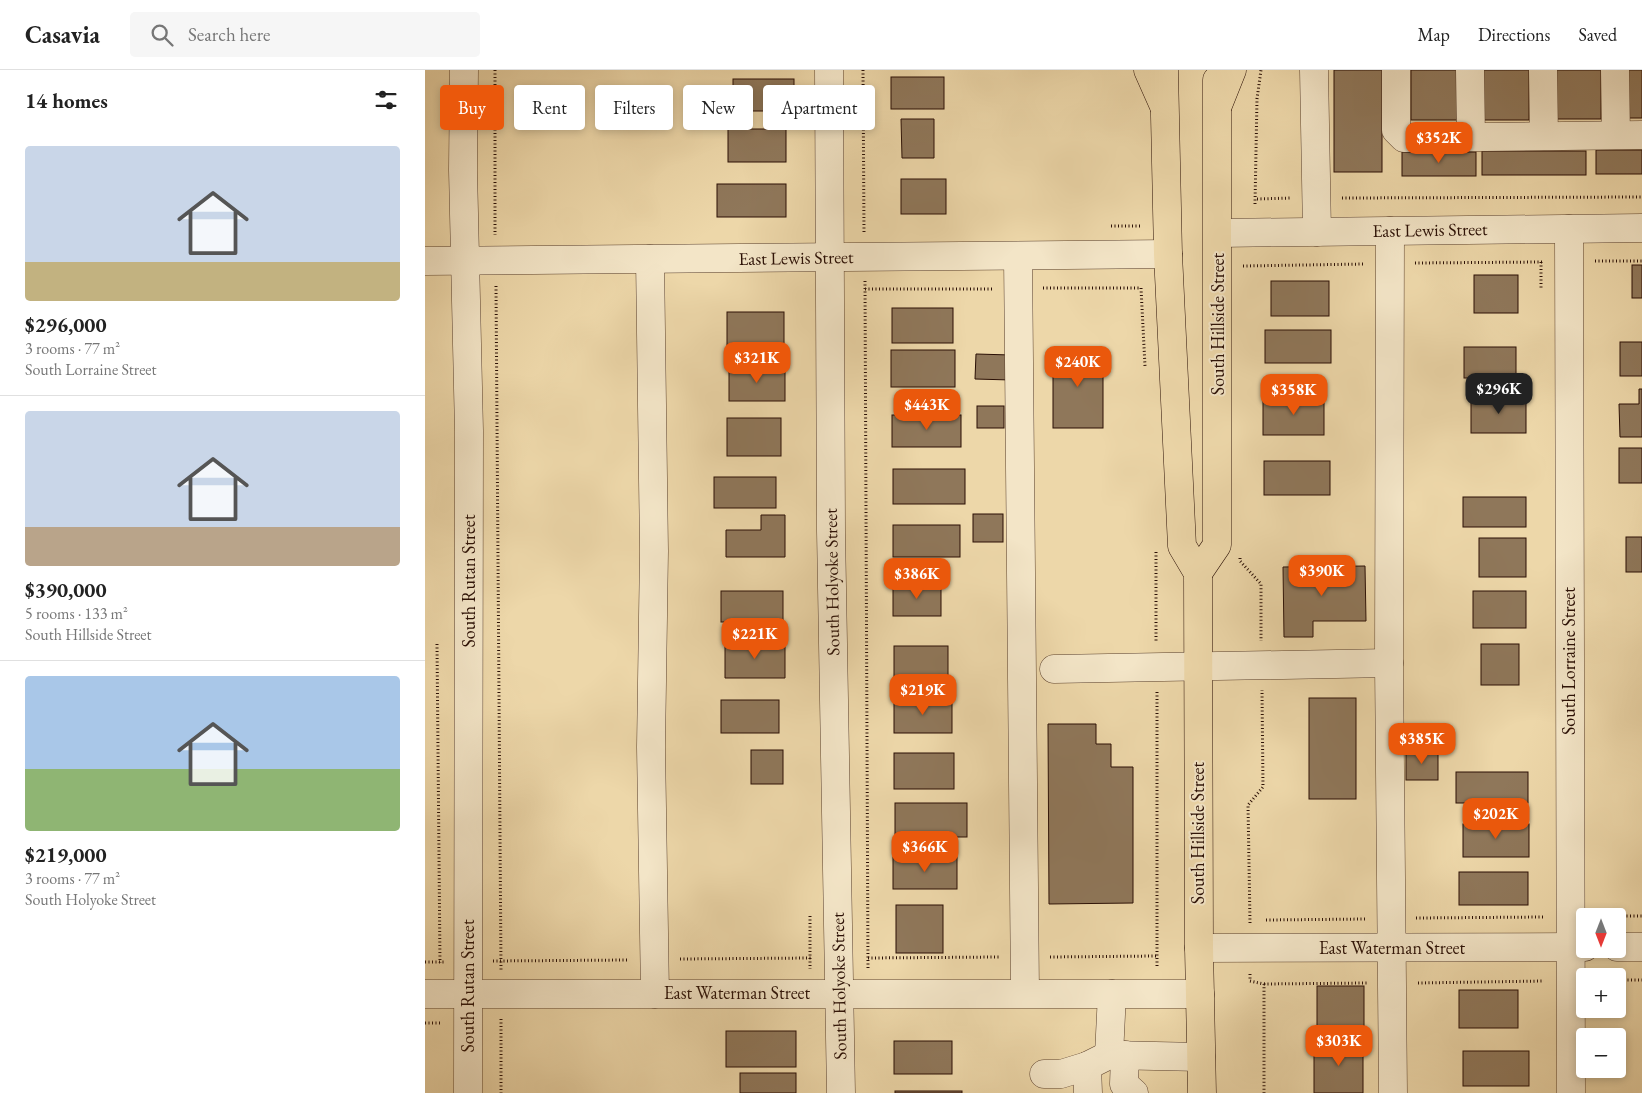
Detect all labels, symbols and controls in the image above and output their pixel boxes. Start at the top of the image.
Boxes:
search box [130,12,480,57]
text: Casavia [25,19,100,50]
icon: search [148,21,176,49]
text: Search here [188,22,270,47]
text: Map [1418,23,1450,46]
text: Directions [1478,23,1550,46]
text: Saved [1578,23,1617,46]
chip: Buy [440,85,504,130]
chip: Rent [514,85,585,130]
chip: Filters [595,85,673,130]
chip: New [683,85,753,130]
chip: Apartment [763,85,875,130]
icon: filters [372,86,400,114]
text: 14 homes [25,87,108,114]
pin: $352K [1404,122,1474,164]
text: $352K [1417,127,1461,148]
icon: home [168,178,258,268]
street label: East Lewis Street [1372,217,1488,242]
street label: East Lewis Street [738,245,854,270]
street label: South Hillside Street [1206,252,1229,395]
text: $296,000 [25,311,107,338]
text: 3 rooms · 77 m² [25,338,120,359]
pin: $321K [722,342,792,384]
pin: $240K [1043,346,1113,388]
text: $321K [735,347,779,368]
text: $240K [1056,351,1100,372]
text: South Lorraine Street [25,359,157,380]
pin: $296K [1464,372,1534,415]
pin: $358K [1259,374,1329,416]
text: $296K [1477,378,1521,399]
text: $358K [1272,379,1316,400]
pin: $443K [892,388,962,431]
text: $443K [905,394,949,415]
icon: home [168,444,258,534]
street label: South Holyoke Street [819,508,844,656]
street label: South Rutan Street [457,514,480,648]
pin: $390K [1287,554,1357,597]
pin: $386K [882,558,952,600]
text: $390K [1300,560,1344,581]
text: $386K [895,563,939,584]
text: $390,000 [25,576,107,603]
street label: South Lorraine Street [1557,587,1580,735]
text: 5 rooms · 133 m² [25,603,128,624]
pin: $221K [720,618,790,660]
text: $221K [733,623,777,644]
text: South Hillside Street [25,624,152,645]
pin: $219K [888,674,958,716]
text: $219K [901,679,945,700]
icon: home [168,709,258,799]
pin: $385K [1387,722,1457,765]
text: $385K [1400,728,1444,749]
street label: South Hillside Street [1186,761,1209,904]
pin: $202K [1461,798,1531,840]
text: $202K [1474,803,1518,824]
pin: $366K [890,830,960,873]
text: $366K [903,836,947,857]
text: $219,000 [25,841,107,868]
text: 3 rooms · 77 m² [25,868,120,889]
text: South Holyoke Street [25,889,156,910]
north arrow [1576,908,1626,958]
map controls [1576,908,1626,1078]
street label: South Holyoke Street [826,912,851,1060]
street label: South Rutan Street [456,919,479,1053]
street label: East Waterman Street [1319,936,1466,959]
button: + [1576,968,1626,1018]
street label: East Waterman Street [664,981,811,1004]
pin: $303K [1304,1024,1374,1067]
button: − [1576,1028,1626,1078]
text: $303K [1317,1030,1361,1051]

